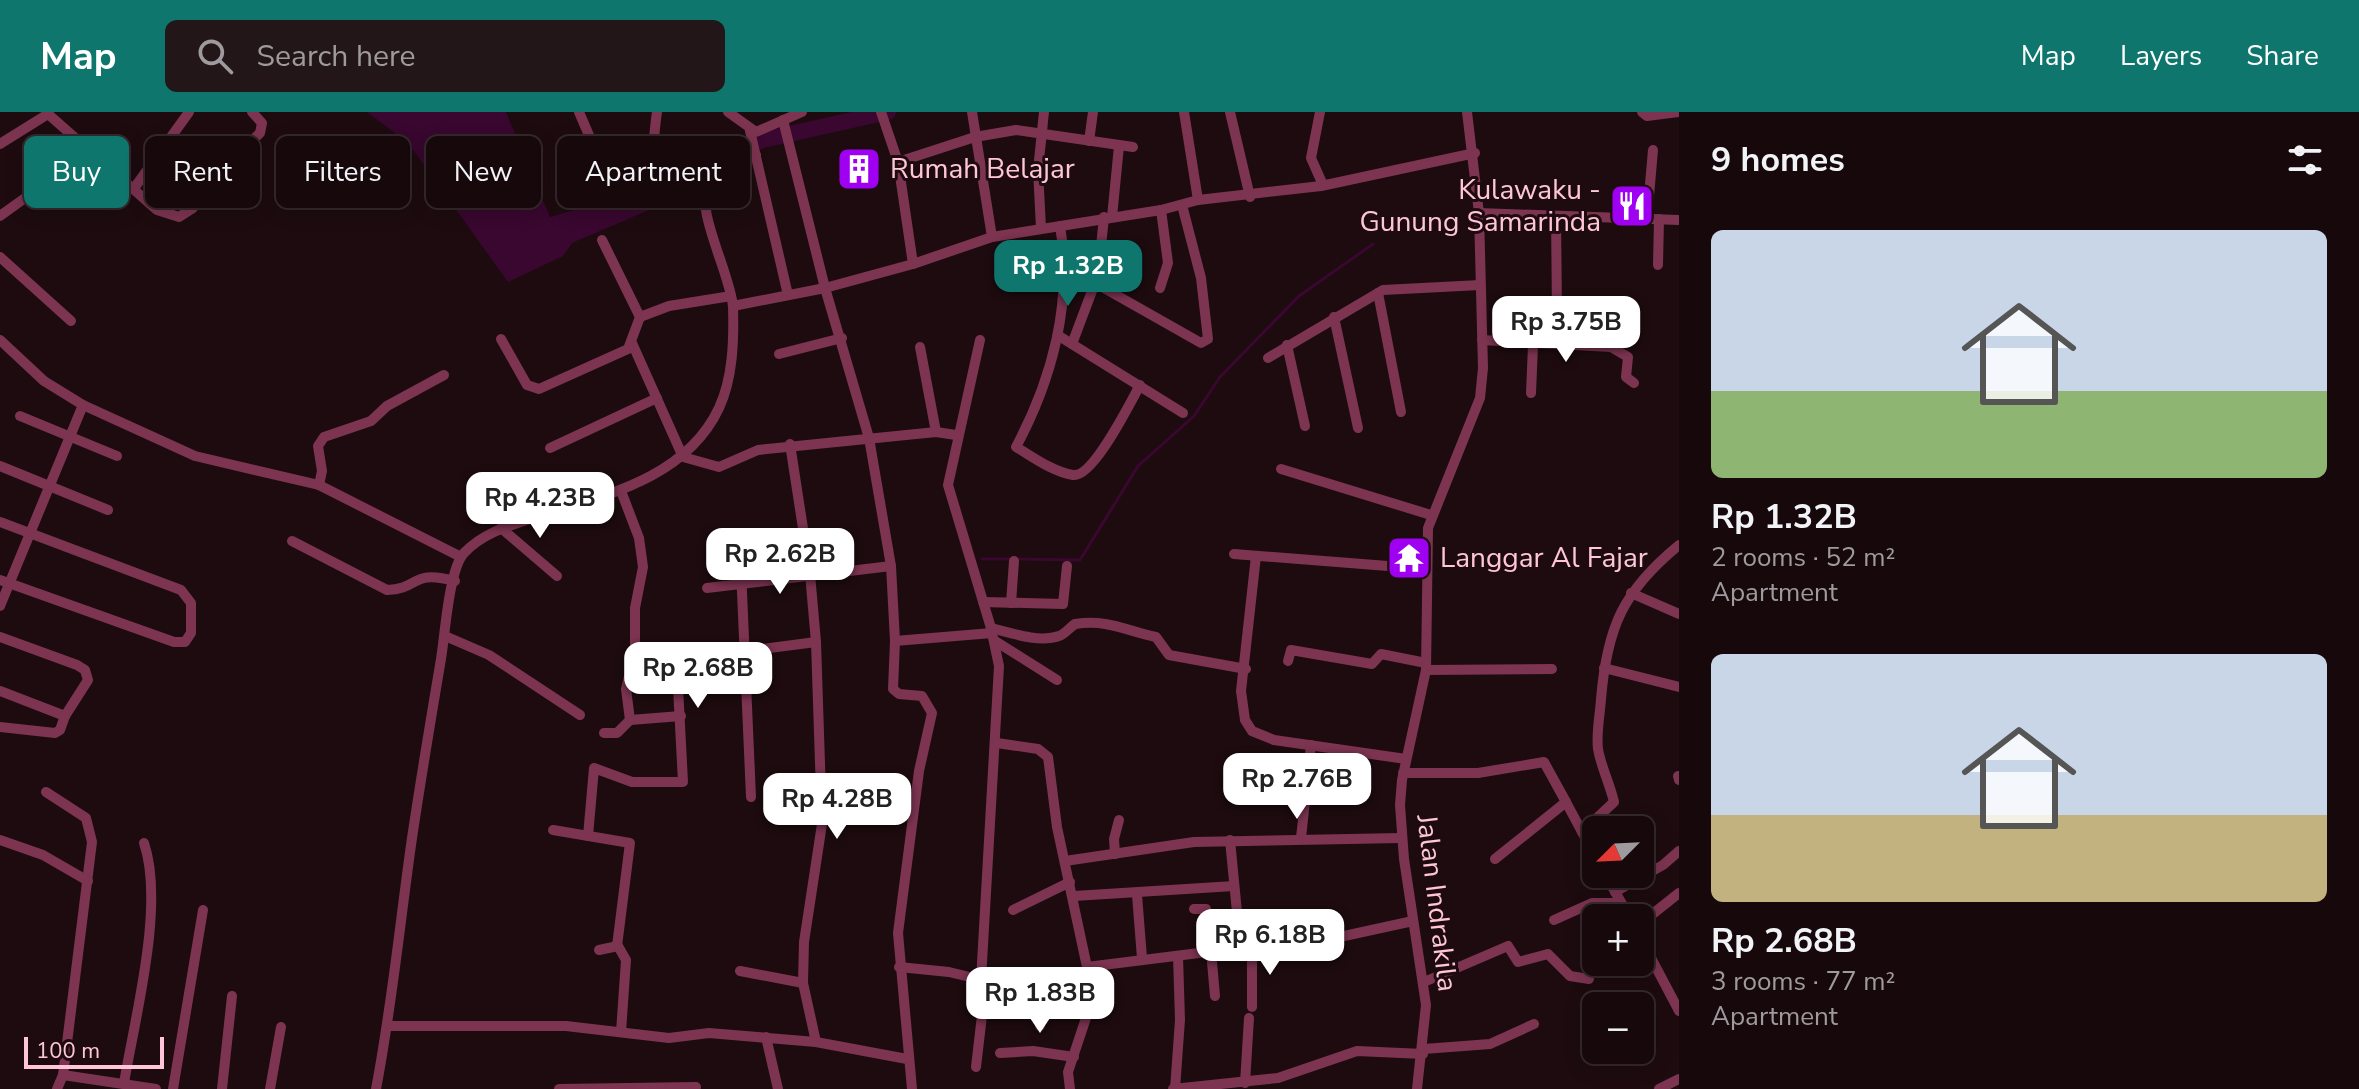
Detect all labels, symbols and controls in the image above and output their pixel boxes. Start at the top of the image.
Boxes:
search box [165,20,725,92]
text: Map [40,31,117,82]
icon: search [193,34,237,78]
text: Search here [257,36,416,77]
text: Map [2021,37,2076,75]
text: Layers [2120,37,2202,75]
text: Share [2246,37,2319,75]
chip: Buy [24,136,129,208]
chip: Rent [145,136,260,208]
chip: Filters [276,136,410,208]
chip: New [426,136,541,208]
chip: Apartment [557,136,750,208]
text: 9 homes [1711,137,1845,183]
icon: filters [2283,138,2327,182]
building icon: Rumah Belajar [835,145,883,193]
place label: Rumah Belajar [890,150,1075,188]
place label: Kulawaku - Gunung Samarinda [1359,171,1601,241]
restaurant icon: Kulawaku - Gunung Samarinda [1608,182,1656,230]
pin: Rp 1.32B [985,240,1151,308]
text: Rp 1.32B [1012,248,1124,283]
icon: home [1947,282,2091,426]
pin: Rp 3.75B [1483,296,1649,364]
text: Rp 3.75B [1510,304,1622,339]
pin: Rp 4.23B [457,472,623,540]
text: Rp 4.23B [484,480,596,515]
text: Rp 1.32B [1711,494,1857,540]
pin: Rp 2.62B [697,528,863,596]
temple icon: Langgar Al Fajar [1385,534,1433,582]
text: Rp 2.62B [724,536,836,571]
place label: Langgar Al Fajar [1440,539,1648,577]
text: 2 rooms · 52 m² [1711,540,1895,575]
text: Apartment [1711,575,1838,610]
pin: Rp 2.68B [615,642,781,710]
text: Rp 2.68B [642,650,754,685]
icon: home [1947,706,2091,850]
pin: Rp 2.76B [1214,753,1380,821]
text: Rp 2.76B [1241,761,1353,796]
pin: Rp 4.28B [754,773,920,841]
text: Rp 4.28B [781,781,893,816]
street label: Jalan Indrakila [1407,811,1467,994]
north arrow [1582,816,1654,888]
map controls [1582,816,1654,1064]
button: + [1582,904,1654,976]
pin: Rp 6.18B [1187,909,1353,977]
text: Rp 6.18B [1214,917,1326,952]
text: Rp 2.68B [1711,918,1857,964]
text: 3 rooms · 77 m² [1711,964,1895,999]
pin: Rp 1.83B [957,967,1123,1035]
text: Rp 1.83B [984,975,1096,1010]
button: − [1582,992,1654,1064]
text: Apartment [1711,999,1838,1034]
scale bar [24,1033,164,1069]
text: 100 m [36,1036,100,1066]

